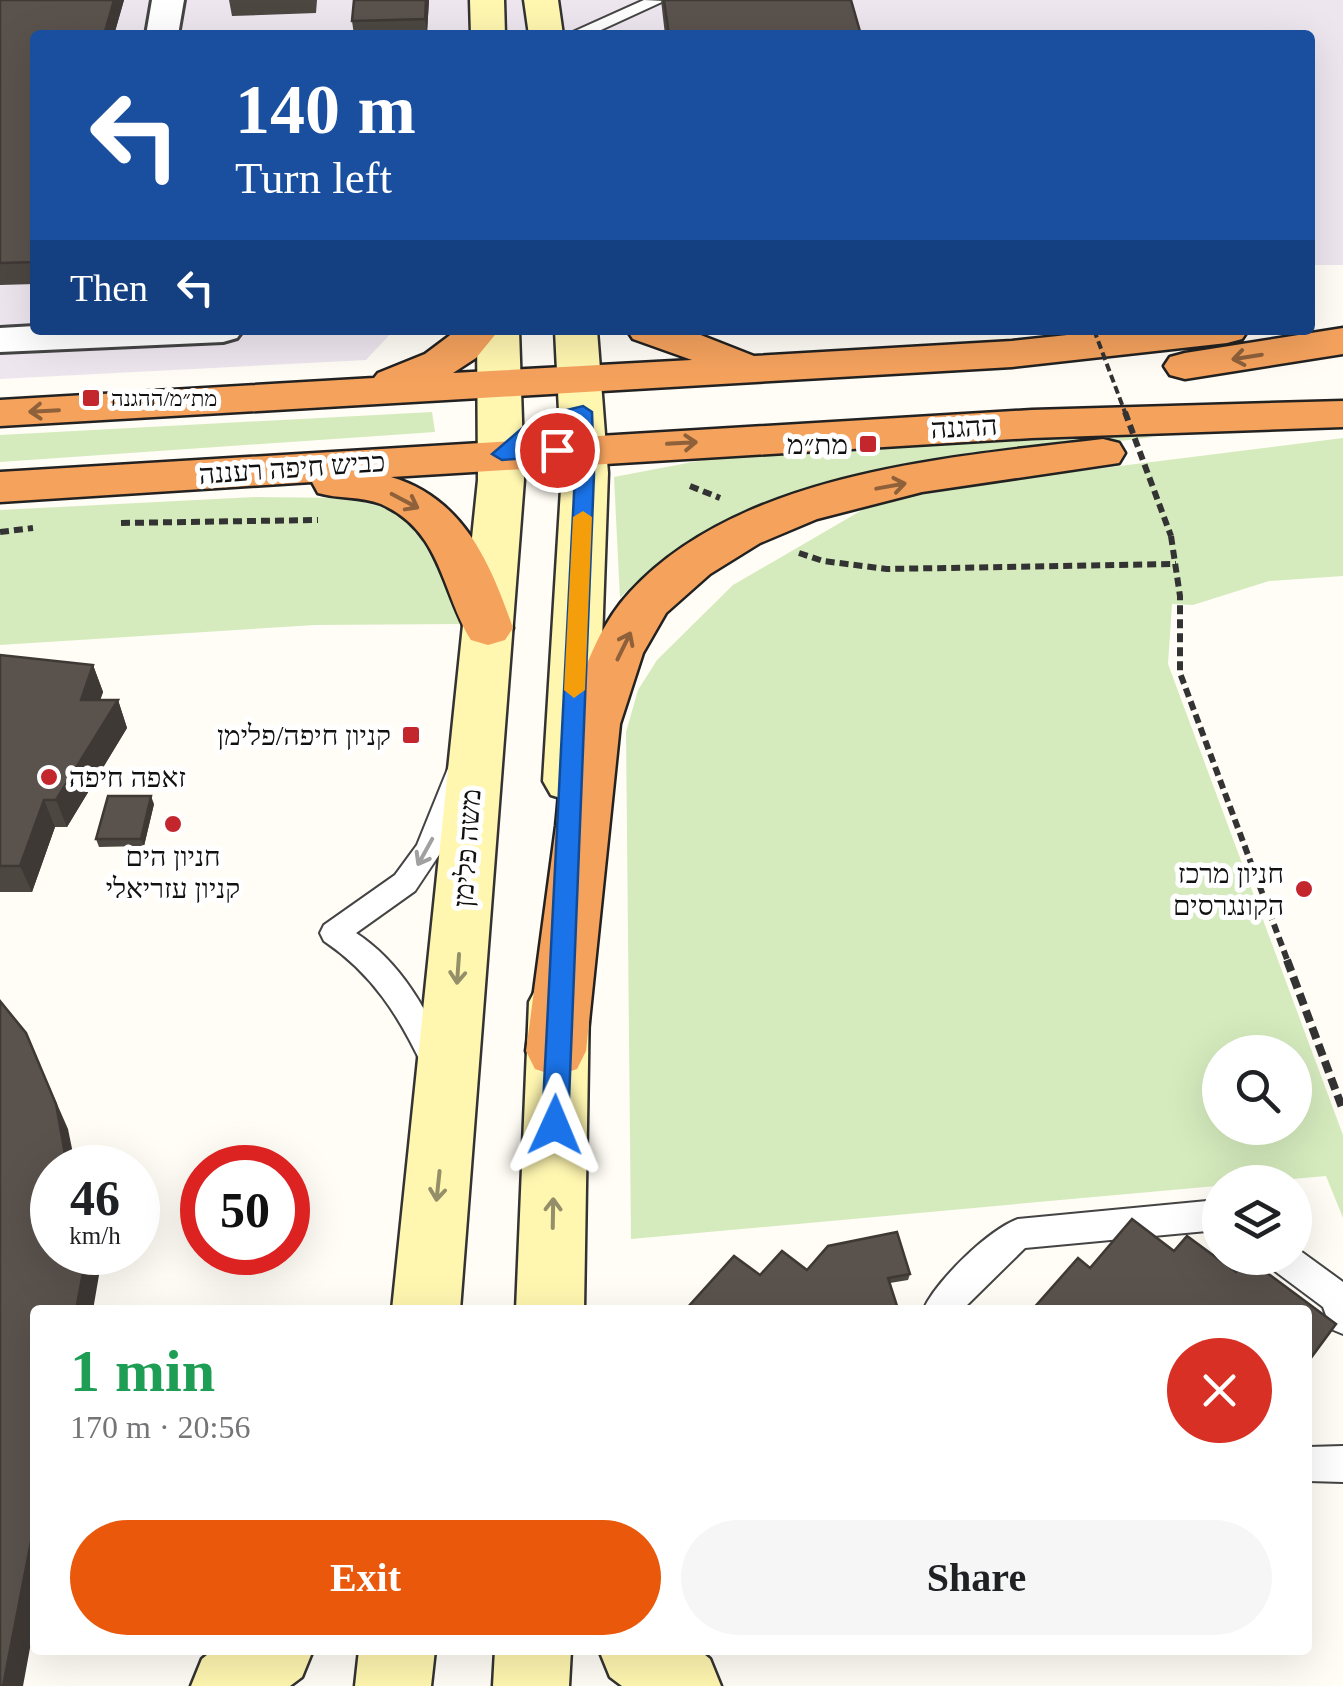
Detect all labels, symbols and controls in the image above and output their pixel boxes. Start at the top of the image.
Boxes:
icon: left [70,70,200,200]
text: 140 m [235,71,416,148]
text: Turn left [235,153,392,203]
icon: left [168,260,223,315]
text: Then [70,267,148,309]
one-way arrow [1231,348,1264,367]
place label: מת״מ/ההגנה [111,386,217,411]
marker: מת״מ/ההגנה [80,387,102,409]
one-way arrow [29,402,61,421]
pin [515,408,600,493]
street label: ההגנה [930,410,998,444]
icon: arrive [530,423,585,478]
place label: מת״מ [787,429,848,460]
one-way arrow [665,433,698,452]
marker: מת״מ [857,433,879,455]
street label: כביש חיפה רעננה [198,446,386,490]
one-way arrow [874,476,907,494]
one-way arrow [389,492,419,511]
one-way arrow [615,632,634,662]
place label: קניון חיפה/פלימן [217,720,391,751]
marker: קניון חיפה/פלימן [400,724,422,746]
place label: זאפה חיפה [69,762,186,793]
marker: זאפה חיפה [38,766,60,788]
street label: משה פלימן [447,788,487,908]
marker: חניון הים קניון עזריאלי [162,813,184,835]
one-way arrow [414,837,434,867]
place label: חניון הים קניון עזריאלי [106,841,240,904]
place label: חניון מרכז הקונגרסים [1173,858,1284,921]
marker: חניון מרכז הקונגרסים [1293,878,1315,900]
one-way arrow [448,953,467,985]
map controls [1202,1035,1312,1275]
button: search [1202,1035,1312,1145]
position arrow [503,1073,607,1177]
speed limit sign: 50 [180,1145,310,1275]
button: layers [1202,1165,1312,1275]
one-way arrow [428,1169,447,1202]
text: 46 [70,1170,120,1226]
one-way arrow [543,1197,562,1229]
text: km/h [69,1222,121,1249]
text: 1 min [70,1338,215,1404]
button: close [1167,1338,1272,1443]
text: 170 m · 20:56 [70,1409,250,1445]
button: Exit [70,1520,661,1635]
button: Share [681,1520,1272,1635]

